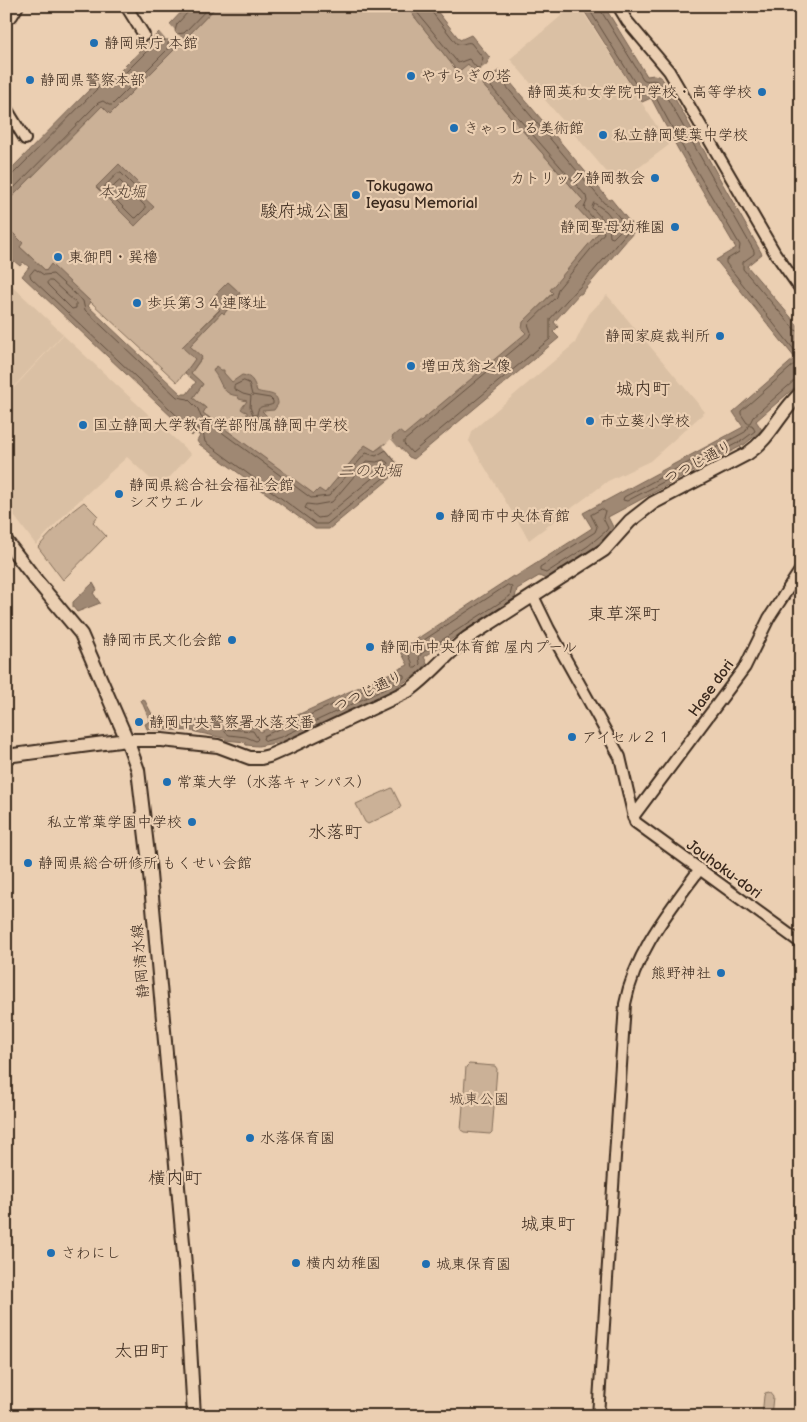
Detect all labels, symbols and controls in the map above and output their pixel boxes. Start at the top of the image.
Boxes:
place label: 静岡県庁 本館 [104,34,198,53]
marker: 静岡県庁 本館 [88,37,100,49]
place label: やすらぎの塔 [421,67,511,86]
marker: やすらぎの塔 [405,70,417,82]
place label: 静岡県警察本部 [40,71,145,90]
marker: 静岡県警察本部 [24,74,36,86]
place label: 静岡英和女学院中学校・高等学校 [527,83,752,102]
marker: 静岡英和女学院中学校・高等学校 [756,86,768,98]
place label: きゃっしる美術館 [464,119,584,138]
marker: きゃっしる美術館 [448,122,460,134]
place label: 私立静岡雙葉中学校 [613,126,748,145]
marker: 私立静岡雙葉中学校 [597,129,609,141]
place label: カトリック静岡教会 [510,169,645,188]
marker: カトリック静岡教会 [649,172,661,184]
place label: Tokugawa Ieyasu Memorial [366,177,478,213]
water label: 本丸堀 [98,183,147,202]
marker: Tokugawa Ieyasu Memorial [350,189,362,201]
district label: 駿府城公園 [260,201,350,222]
place label: 静岡聖母幼稚園 [560,218,665,237]
marker: 静岡聖母幼稚園 [669,221,681,233]
place label: 東御門・巽櫓 [68,248,158,267]
marker: 東御門・巽櫓 [52,251,64,263]
place label: 歩兵第３４連隊址 [147,294,267,313]
marker: 歩兵第３４連隊址 [131,297,143,309]
place label: 静岡家庭裁判所 [605,327,710,346]
marker: 静岡家庭裁判所 [714,330,726,342]
place label: 増田茂翁之像 [421,357,511,376]
marker: 増田茂翁之像 [405,360,417,372]
district label: 城内町 [616,379,670,400]
place label: 市立葵小学校 [600,412,690,431]
marker: 市立葵小学校 [584,415,596,427]
place label: 国立静岡大学教育学部附属静岡中学校 [93,416,348,435]
marker: 国立静岡大学教育学部附属静岡中学校 [77,419,89,431]
street label: つつじ通り [661,436,736,488]
water label: 二の丸堀 [338,462,403,481]
place label: 静岡県総合社会福祉会館 シズウエル [129,476,294,512]
marker: 静岡県総合社会福祉会館 シズウエル [113,488,125,500]
place label: 静岡市中央体育館 [450,507,570,526]
marker: 静岡市中央体育館 [434,510,446,522]
district label: 東草深町 [588,604,660,625]
place label: 静岡市民文化会館 [102,631,222,650]
marker: 静岡市民文化会館 [226,634,238,646]
place label: 静岡市中央体育館 屋内プール [380,638,577,657]
marker: 静岡市中央体育館 屋内プール [364,641,376,653]
street label: Hase dori [684,656,738,721]
street label: つつじ通り [330,666,406,716]
place label: 静岡中央警察署水落交番 [149,713,314,732]
marker: 静岡中央警察署水落交番 [133,716,145,728]
place label: アイセル２１ [582,728,672,747]
marker: アイセル２１ [566,731,578,743]
place label: 常葉大学（水落キャンパス） [177,773,371,792]
marker: 常葉大学（水落キャンパス） [161,776,173,788]
place label: 私立常葉学園中学校 [47,813,182,832]
marker: 私立常葉学園中学校 [186,816,198,828]
district label: 水落町 [308,822,362,843]
street label: Jouhoku-dori [682,836,765,903]
place label: 静岡県総合研修所 もくせい会館 [38,854,252,873]
marker: 静岡県総合研修所 もくせい会館 [22,857,34,869]
street label: 静岡清水線 [128,923,153,999]
place label: 熊野神社 [651,964,711,983]
marker: 熊野神社 [715,967,727,979]
park label: 城東公園 [449,1090,509,1109]
place label: 水落保育園 [260,1129,335,1148]
marker: 水落保育園 [244,1132,256,1144]
district label: 横内町 [148,1168,202,1189]
district label: 城東町 [521,1214,575,1235]
place label: さわにし [61,1244,121,1263]
marker: さわにし [45,1247,57,1259]
place label: 横内幼稚園 [306,1254,381,1273]
place label: 城東保育園 [436,1255,511,1274]
marker: 横内幼稚園 [290,1257,302,1269]
marker: 城東保育園 [420,1258,432,1270]
district label: 太田町 [114,1341,168,1362]

